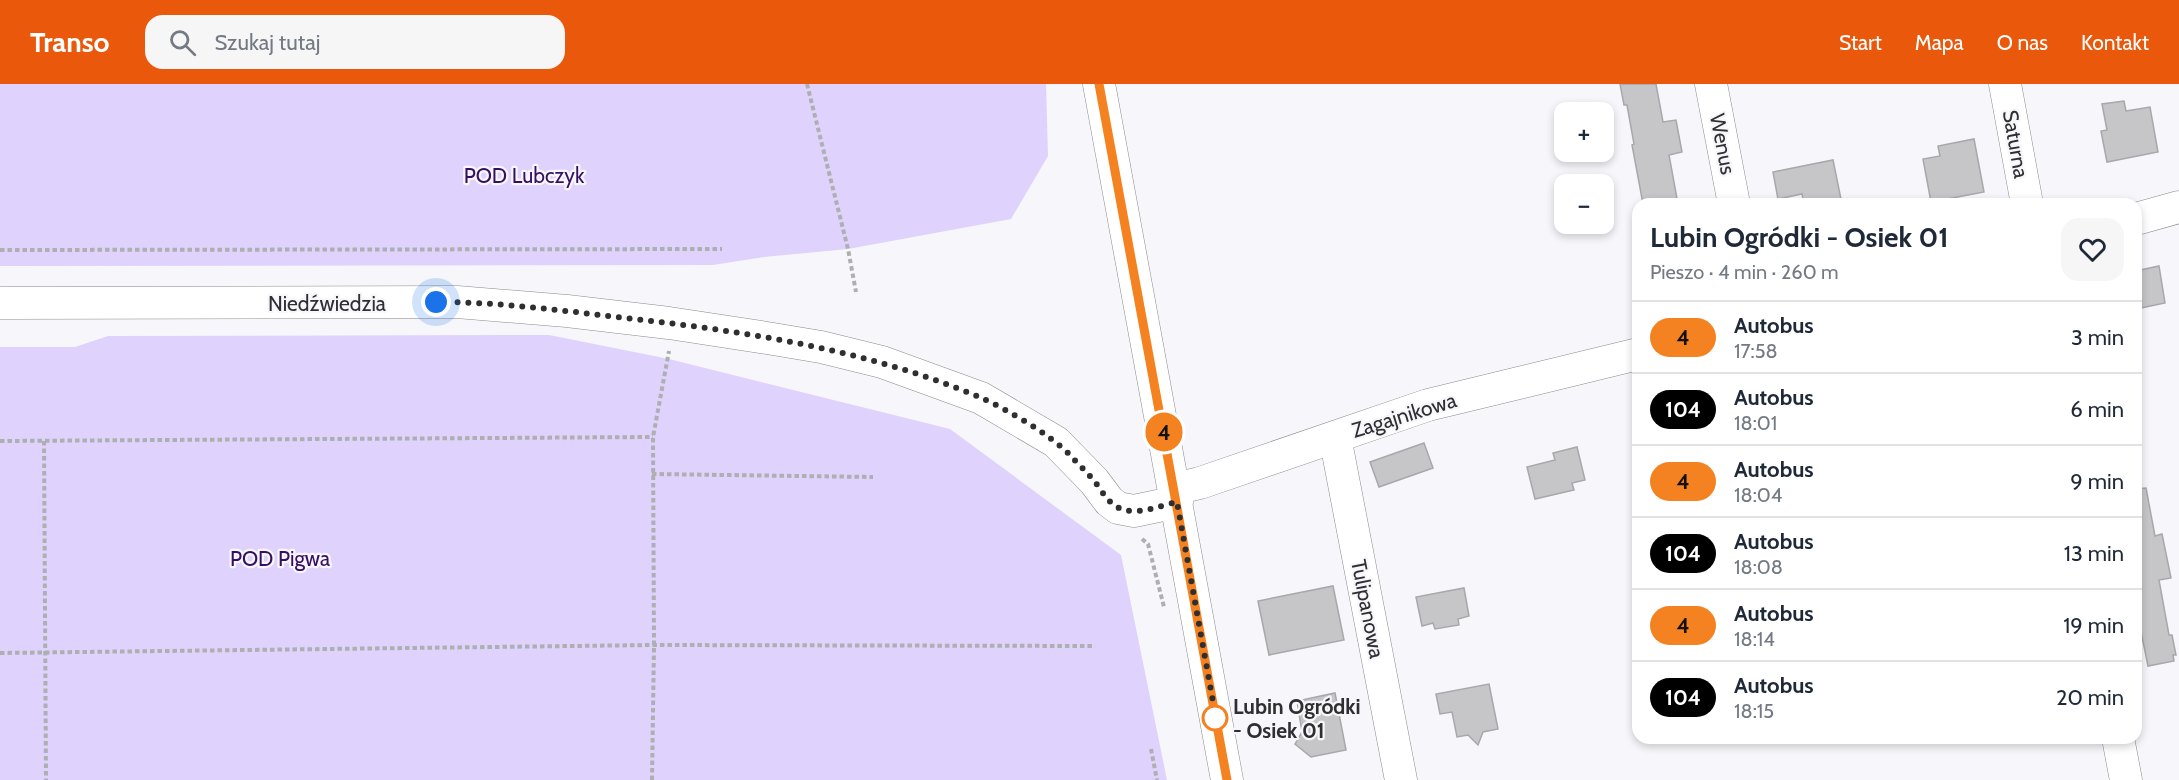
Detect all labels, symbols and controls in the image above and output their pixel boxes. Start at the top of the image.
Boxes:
search box [145,15,565,69]
text: Transo [30,25,109,59]
icon: search [166,26,199,59]
text: Szukaj tutaj [214,29,320,56]
text: Start [1839,30,1882,55]
text: Mapa [1915,30,1964,55]
text: O nas [1997,30,2048,55]
text: Kontakt [2081,30,2149,55]
map controls [1554,102,1614,234]
button: + [1554,102,1614,162]
street label: Saturna [1998,108,2034,180]
street label: Wenus [1705,112,1741,177]
park label: POD Lubczyk [464,163,585,188]
button: − [1554,174,1614,234]
button: heart [2061,218,2124,281]
text: Lubin Ogródki - Osiek 01 [1650,220,1949,254]
text: Pieszo · 4 min · 260 m [1650,260,1839,284]
your location [421,287,451,317]
street label: Niedźwiedzia [268,291,386,316]
text: Autobus [1734,312,1814,339]
text: 3 min [2071,324,2124,351]
text: 4 [1676,325,1690,350]
text: 17:58 [1734,339,1778,363]
text: Autobus [1734,384,1814,411]
street label: Zagajnikowa [1349,387,1460,444]
text: 6 min [2070,396,2124,423]
text: 104 [1665,397,1701,422]
text: 18:01 [1734,411,1777,435]
line badge: 4 [1144,412,1184,452]
text: 4 [1157,420,1171,445]
text: Autobus [1734,456,1814,483]
text: 9 min [2070,468,2124,495]
text: 4 [1676,469,1690,494]
text: 18:04 [1734,483,1782,507]
text: Autobus [1734,528,1814,555]
text: 13 min [2064,540,2124,567]
text: 104 [1665,541,1701,566]
park label: POD Pigwa [230,546,330,571]
text: 18:08 [1734,555,1783,579]
street label: Tulipanowa [1346,558,1390,660]
text: Autobus [1734,600,1814,627]
text: 19 min [2063,612,2124,639]
text: 4 [1676,613,1690,638]
text: 18:14 [1734,627,1775,651]
text: Autobus [1734,672,1814,699]
text: 20 min [2056,684,2124,711]
text: 104 [1665,685,1701,710]
place label: Lubin Ogródki - Osiek 01 [1233,694,1361,743]
text: 18:15 [1734,699,1774,723]
marker: Lubin Ogródki - Osiek 01 [1202,705,1228,731]

